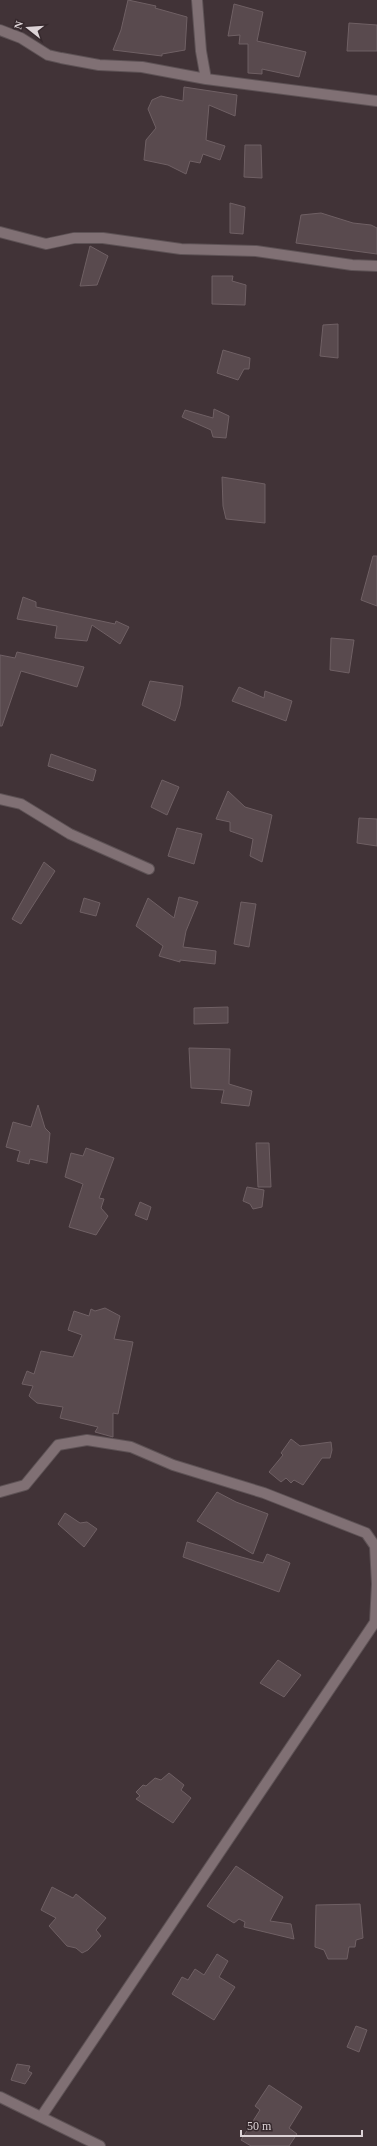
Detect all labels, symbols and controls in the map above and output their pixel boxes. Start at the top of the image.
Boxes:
north arrow [8,8,48,48]
text: N [12,19,25,31]
scale bar [241,2112,362,2138]
text: 50 m [247,2119,272,2133]

